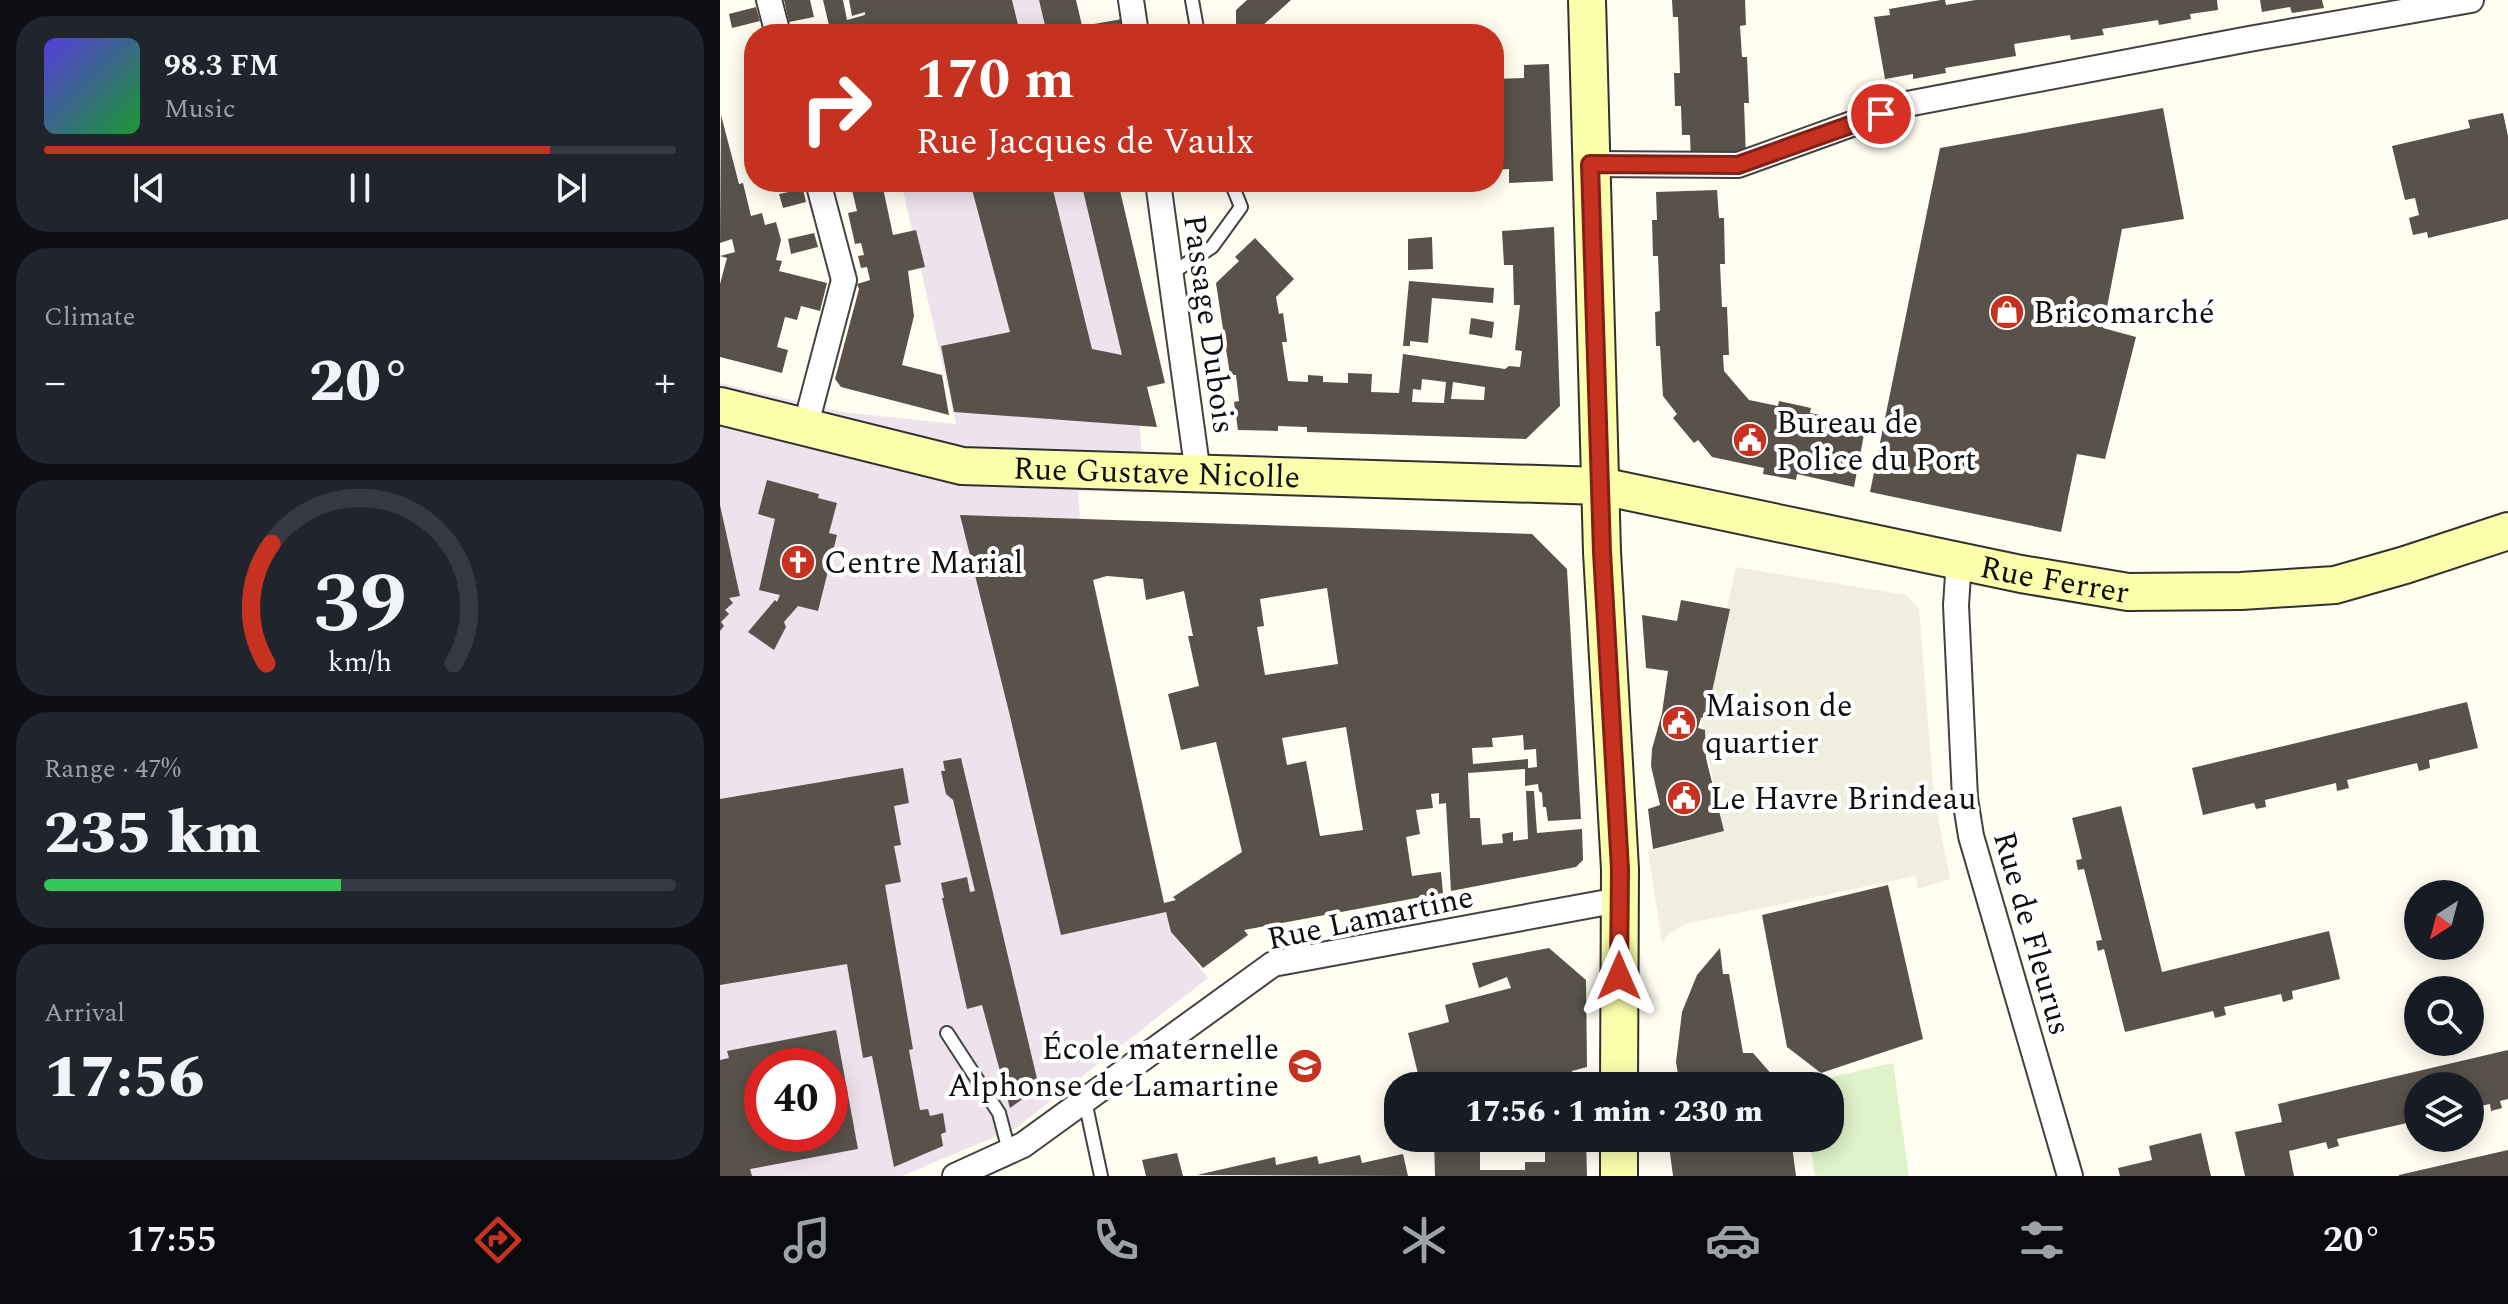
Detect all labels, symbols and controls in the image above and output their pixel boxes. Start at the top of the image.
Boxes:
text: 170 m [916,38,1075,123]
text: 98.3 FM [164,43,279,89]
icon: right [784,56,888,160]
pin [1847,80,1915,148]
text: Music [164,89,235,129]
icon: arrive [1859,92,1903,136]
text: Rue Jacques de Vaulx [916,115,1254,170]
icon: previous [127,166,171,210]
icon: pause [338,166,382,210]
icon: next [549,166,593,210]
street label: Passage Dubois [1169,211,1248,437]
place label: Bricomarché [2033,289,2215,338]
shop icon: Bricomarché [1988,293,2026,331]
text: Climate [44,297,135,337]
text: 20° [309,336,411,428]
text: − [44,349,66,416]
text: + [654,349,676,416]
place label: Bureau de Police du Port [1776,399,1976,485]
public building icon: Bureau de Police du Port [1731,421,1769,459]
street label: Rue Gustave Nicolle [1012,445,1301,503]
place label: Centre Marial [824,539,1023,588]
text: 39 [313,542,407,669]
church icon: Centre Marial [779,543,817,581]
street label: Rue Ferrer [1976,543,2133,618]
text: km/h [328,641,392,684]
place label: Maison de quartier [1705,682,1852,768]
public building icon: Maison de quartier [1660,704,1698,742]
text: Range · 47% [44,749,181,789]
place label: Le Havre Brindeau [1710,775,1976,824]
public building icon: Le Havre Brindeau [1665,779,1703,817]
text: 235 km [44,788,261,880]
street label: Rue de Fleurus [1979,826,2084,1041]
street label: Rue Lamartine [1263,873,1478,964]
north arrow [2404,880,2484,960]
map controls [2404,880,2484,1152]
position arrow [1577,934,1661,1018]
button: search [2404,976,2484,1056]
text: Arrival [44,993,125,1033]
place label: École maternelle Alphonse de Lamartine [948,1025,1279,1111]
text: 17:56 [44,1032,205,1124]
school or university icon: École maternelle Alphonse de Lamartine [1286,1047,1324,1085]
speed limit sign: 40 [744,1048,848,1152]
button: layers [2404,1072,2484,1152]
text: 17:56 · 1 min · 230 m [1465,1089,1763,1135]
icon: directions [470,1212,526,1268]
icon: music [779,1212,835,1268]
icon: phone [1088,1212,1144,1268]
icon: climate [1396,1212,1452,1268]
icon: car [1705,1212,1761,1268]
icon: filters [2014,1212,2070,1268]
text: 17:55 [126,1213,217,1268]
text: 20° [2323,1213,2382,1268]

